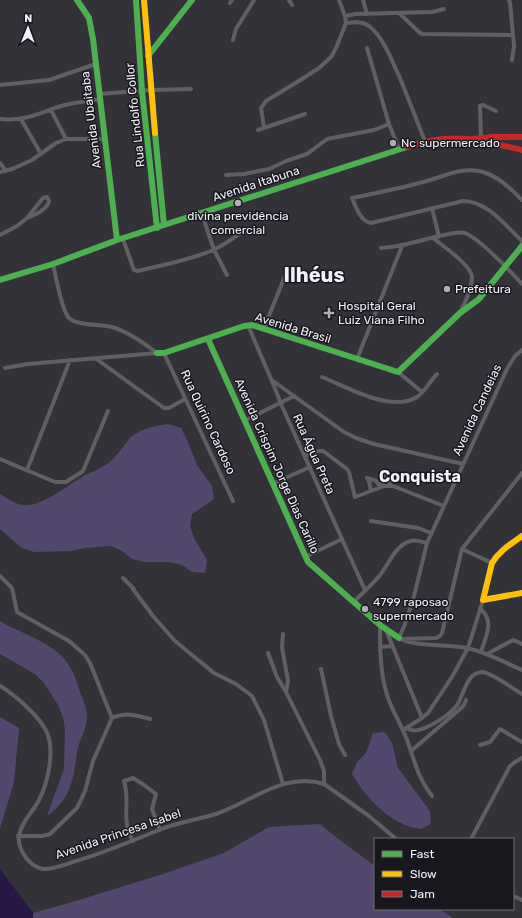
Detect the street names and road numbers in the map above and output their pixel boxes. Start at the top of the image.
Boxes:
street label: Rua Lindolfo Collor [123,62,147,168]
street label: Avenida Ubaitaba [78,71,104,169]
street label: Avenida Itabuna [211,163,301,205]
street label: Avenida Brasil [253,310,333,346]
street label: Avenida Candeias [450,362,504,458]
street label: Rua Quirino Cardoso [178,368,238,477]
street label: Avenida Crispim Jorge Dias Carillo [232,376,322,556]
street label: Rua Água Preta [290,412,338,496]
street label: Avenida Princesa Isabel [53,806,183,862]

